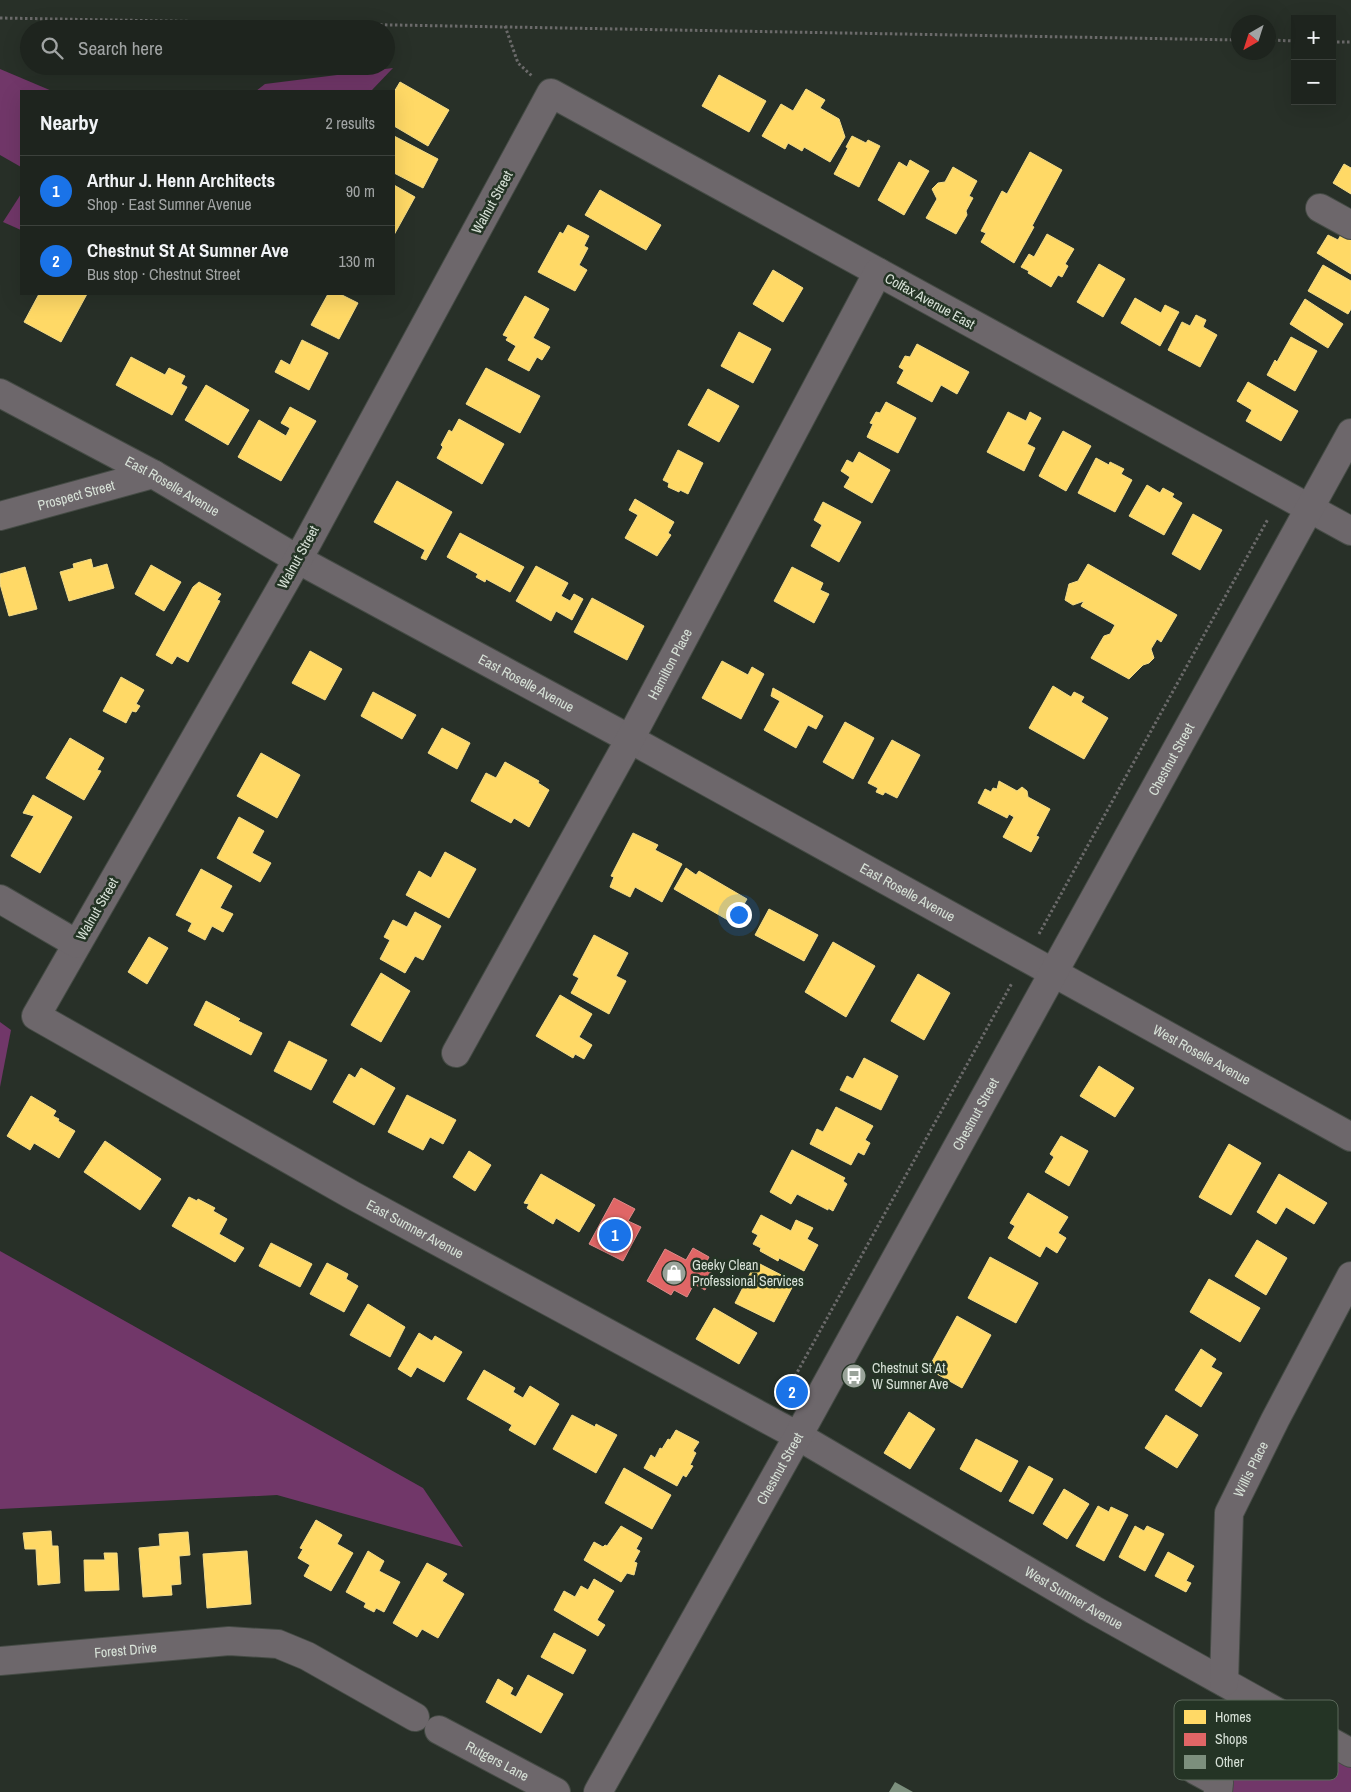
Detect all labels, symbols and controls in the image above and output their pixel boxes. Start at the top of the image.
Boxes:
north arrow [1231,15,1276,60]
map controls [1291,15,1336,105]
button: + [1291,15,1336,60]
search box [20,20,395,75]
icon: search [38,34,66,62]
text: Search here [78,35,163,61]
button: − [1291,60,1336,105]
text: Nearby [40,108,98,137]
text: 2 results [325,112,375,134]
text: Arthur J. Henn Architects [87,167,275,193]
street label: Walnut Street [467,167,517,237]
text: 1 [52,180,60,202]
text: 90 m [346,180,375,202]
text: Shop · East Sumner Avenue [87,193,252,215]
text: Chestnut St At Sumner Ave [87,237,289,263]
text: 2 [52,250,60,272]
text: 130 m [339,250,375,272]
text: Bus stop · Chestnut Street [87,263,240,285]
street label: Colfax Avenue East [882,269,978,333]
street label: East Roselle Avenue [122,452,223,520]
street label: Prospect Street [36,476,117,514]
street label: Walnut Street [273,522,323,592]
street label: Hamilton Place [644,625,696,703]
street label: East Roselle Avenue [475,650,577,716]
street label: Chestnut Street [1144,720,1198,799]
street label: East Roselle Avenue [857,859,958,926]
street label: Walnut Street [72,875,122,943]
your location [726,902,752,928]
street label: West Roselle Avenue [1150,1020,1254,1089]
street label: Chestnut Street [948,1075,1003,1153]
street label: East Sumner Avenue [363,1196,467,1263]
pin: 1 [599,1216,631,1254]
place label: Geeky Clean Professional Services [692,1256,804,1290]
shop icon: Geeky Clean Professional Services [661,1260,687,1286]
place label: Chestnut St At W Sumner Ave [872,1359,948,1393]
bus stop icon: Chestnut St At W Sumner Ave [841,1363,867,1389]
pin: 2 [776,1373,808,1411]
street label: Chestnut Street [752,1429,807,1508]
street label: Willis Place [1229,1438,1272,1500]
street label: West Sumner Avenue [1021,1562,1126,1633]
street label: Forest Drive [94,1638,158,1662]
legend [1174,1700,1338,1780]
text: Homes [1215,1708,1252,1726]
text: Shops [1215,1730,1248,1748]
street label: Rutgers Lane [463,1737,532,1785]
text: Other [1215,1753,1244,1771]

